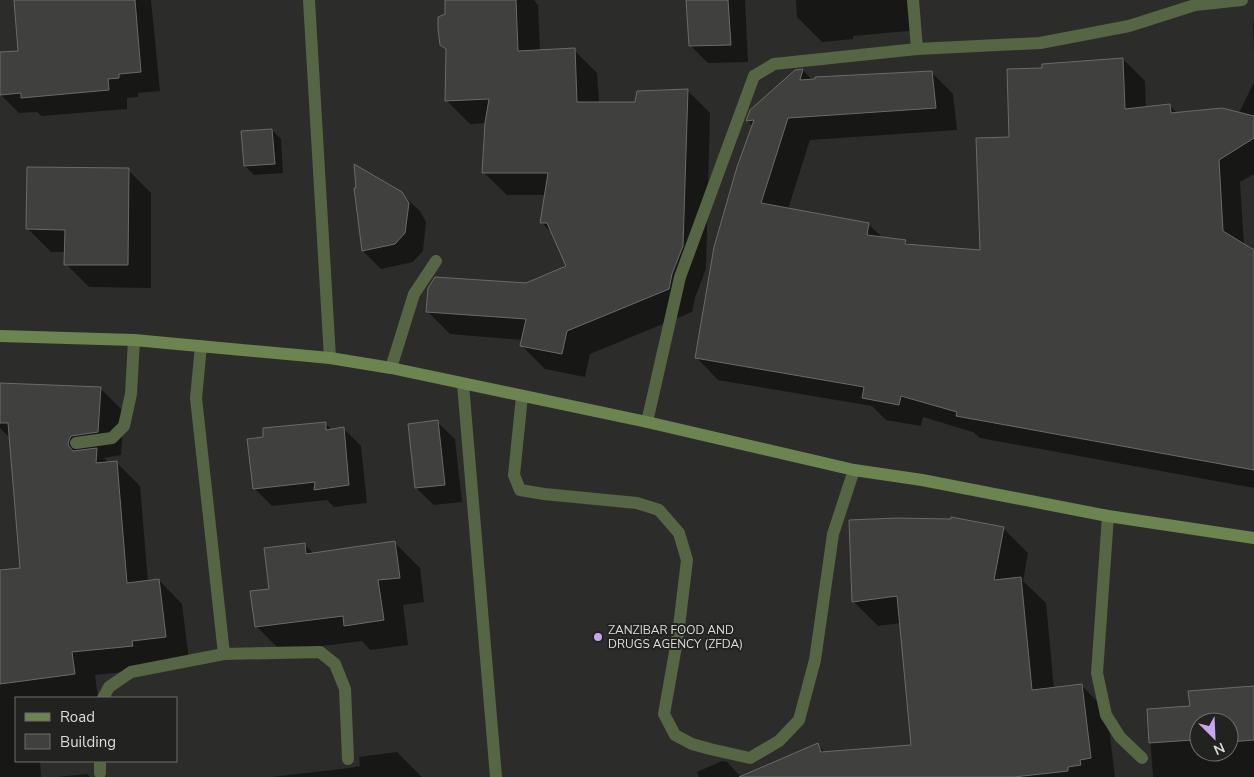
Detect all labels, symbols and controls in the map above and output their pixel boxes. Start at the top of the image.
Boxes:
place label: ZANZIBAR FOOD AND DRUGS AGENCY (ZFDA) [608,622,743,652]
marker: ZANZIBAR FOOD AND DRUGS AGENCY (ZFDA) [592,631,604,643]
legend [15,697,178,762]
text: Road [60,707,95,727]
north arrow [1189,712,1239,762]
text: Building [60,732,116,752]
text: N [1210,738,1228,759]

